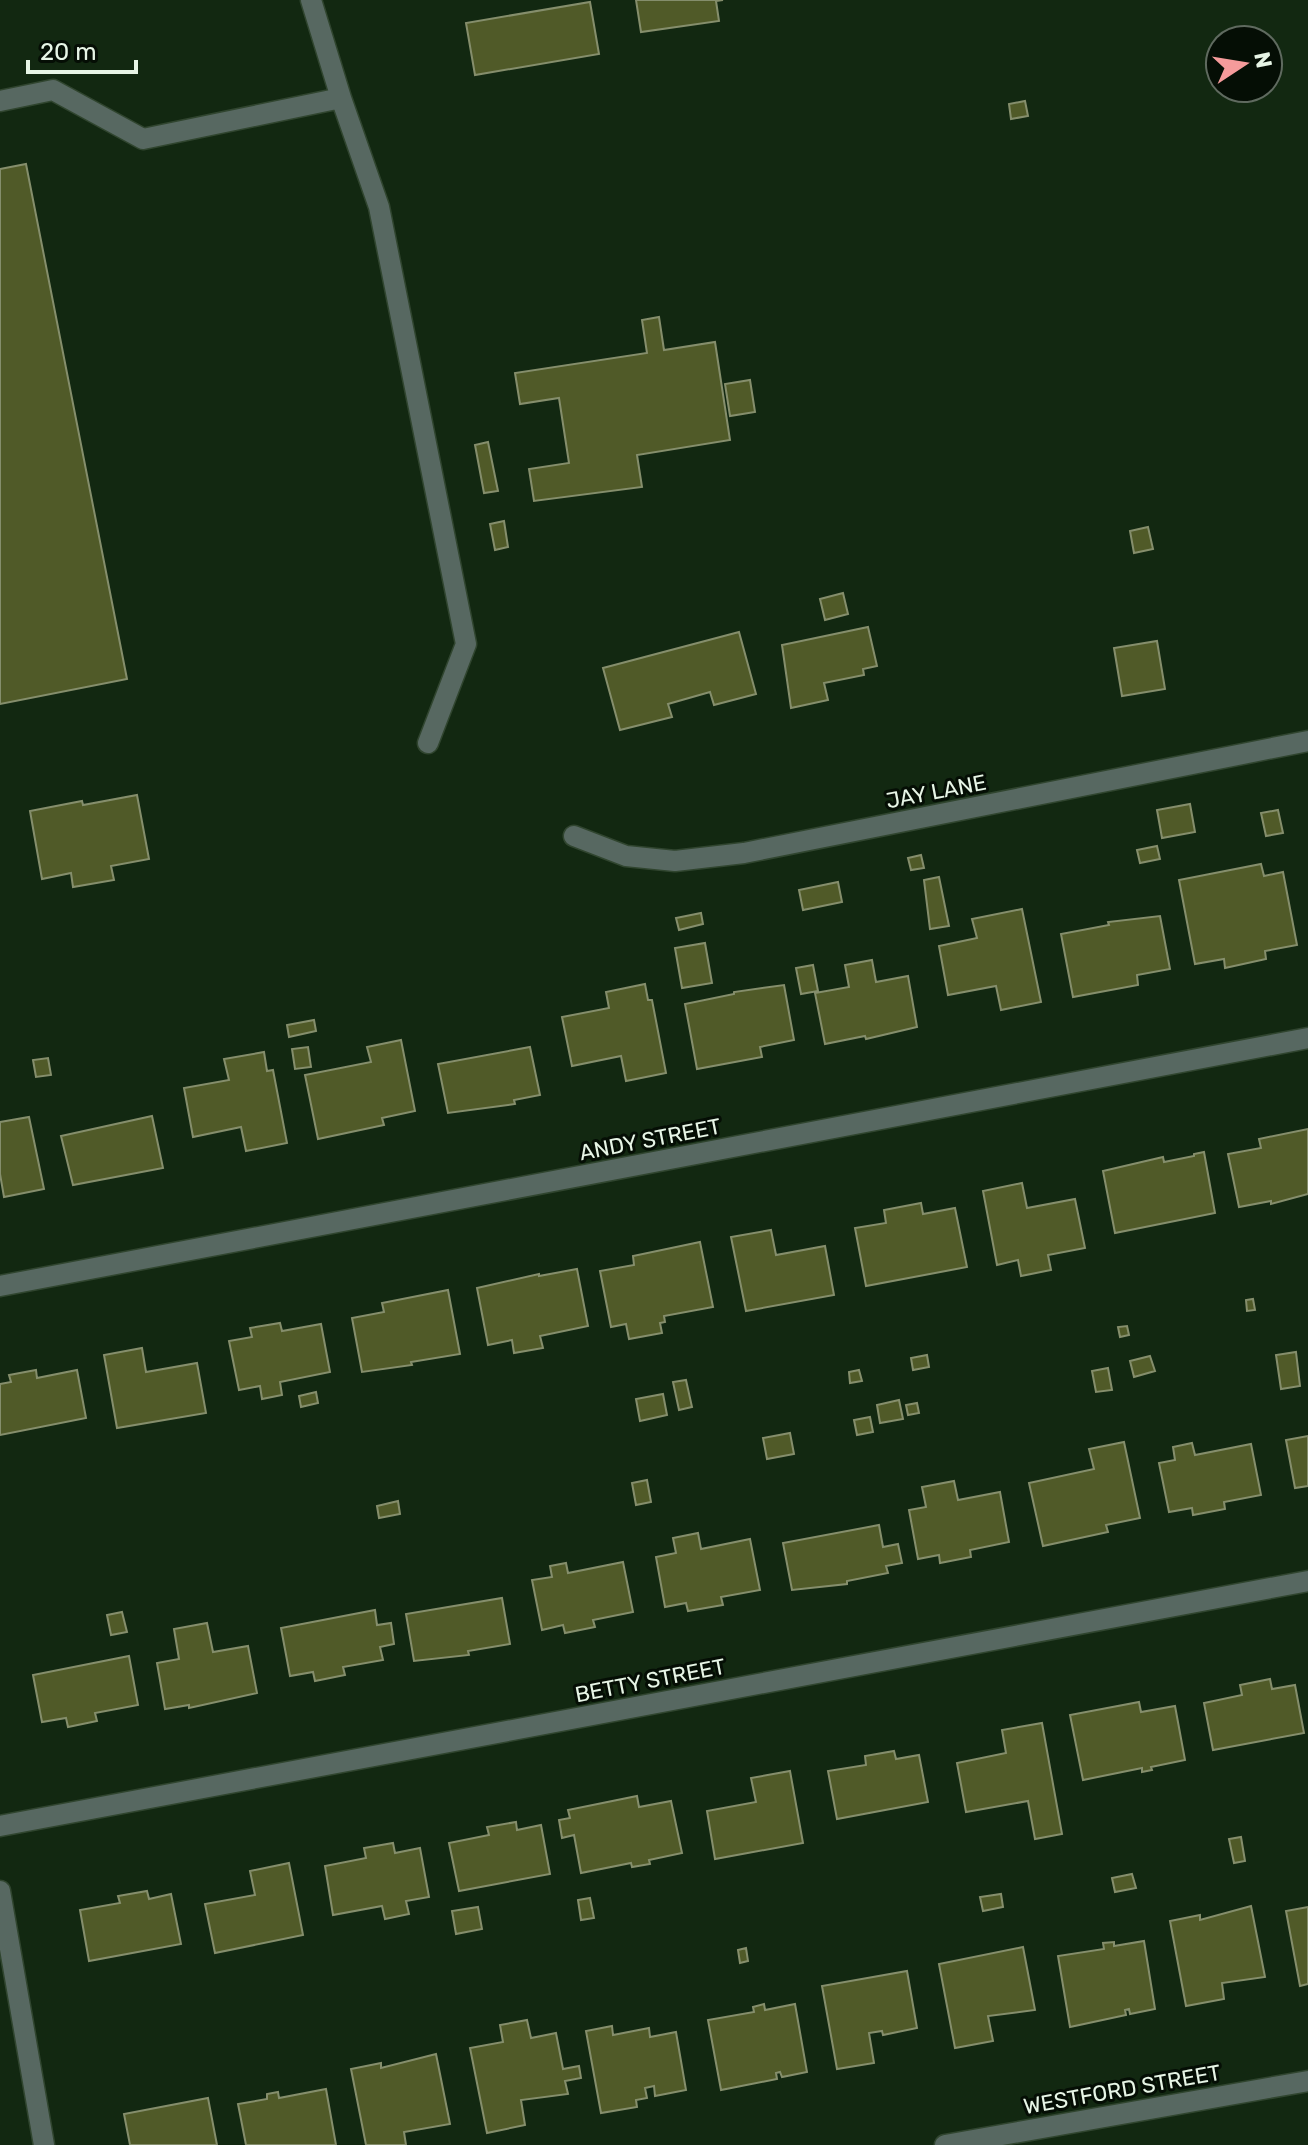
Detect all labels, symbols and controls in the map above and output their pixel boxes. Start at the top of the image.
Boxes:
scale bar [28,24,136,74]
north arrow [1204,24,1284,104]
text: 20 m [40,38,97,66]
text: N [1248,49,1278,70]
street label: JAY LANE [884,769,989,814]
street label: ANDY STREET [577,1112,723,1166]
street label: BETTY STREET [573,1653,728,1708]
street label: WESTFORD STREET [1021,2059,1223,2120]

